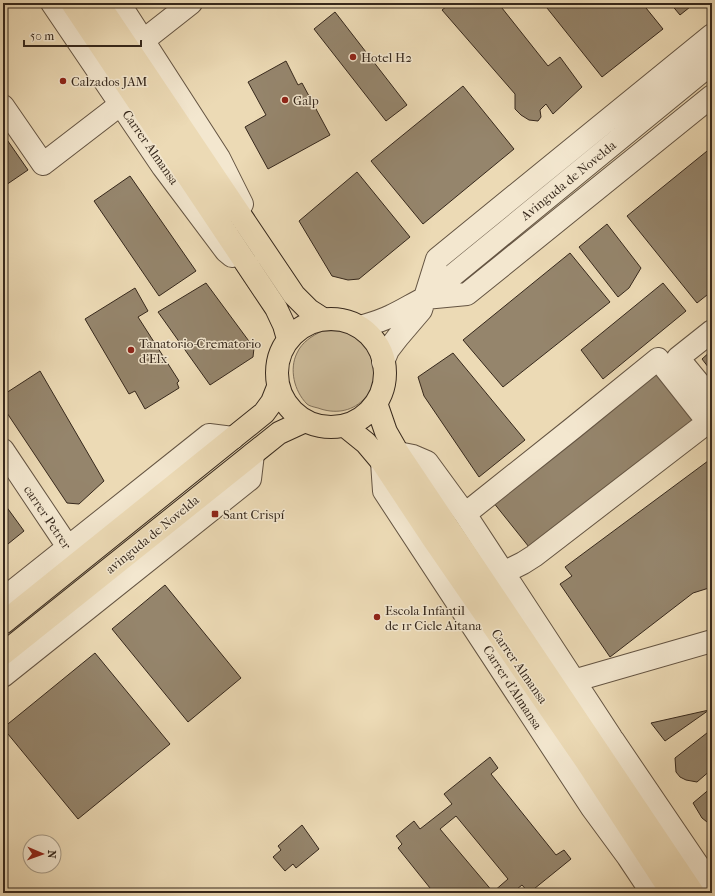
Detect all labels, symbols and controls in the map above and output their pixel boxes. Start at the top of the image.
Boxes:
scale bar [24,22,141,48]
text: 50 m [30,29,54,43]
place label: Hotel H2 [361,50,412,65]
marker: Hotel H2 [348,52,358,62]
place label: Calzados JAM [71,74,148,89]
marker: Calzados JAM [58,76,68,86]
place label: Galp [293,93,319,108]
marker: Galp [280,95,290,105]
street label: Carrer Almansa [119,107,182,188]
street label: Avinguda de Novelda [517,137,620,224]
place label: Tanatorio-Crematorio d'Elx [139,336,261,366]
marker: Tanatorio-Crematorio d'Elx [126,345,136,355]
street label: carrer Petrer [21,483,75,552]
street label: avinguda de Novelda [103,492,203,577]
place label: Sant Crispí [223,507,284,522]
marker: Sant Crispí [210,509,220,519]
place label: Escola Infantil de 1r Cicle Aitana [385,603,482,633]
marker: Escola Infantil de 1r Cicle Aitana [372,612,382,622]
street label: Carrer Almansa [488,626,551,707]
street label: Carrer d'Almansa [480,643,546,733]
north arrow [22,834,62,874]
text: N [45,850,58,859]

